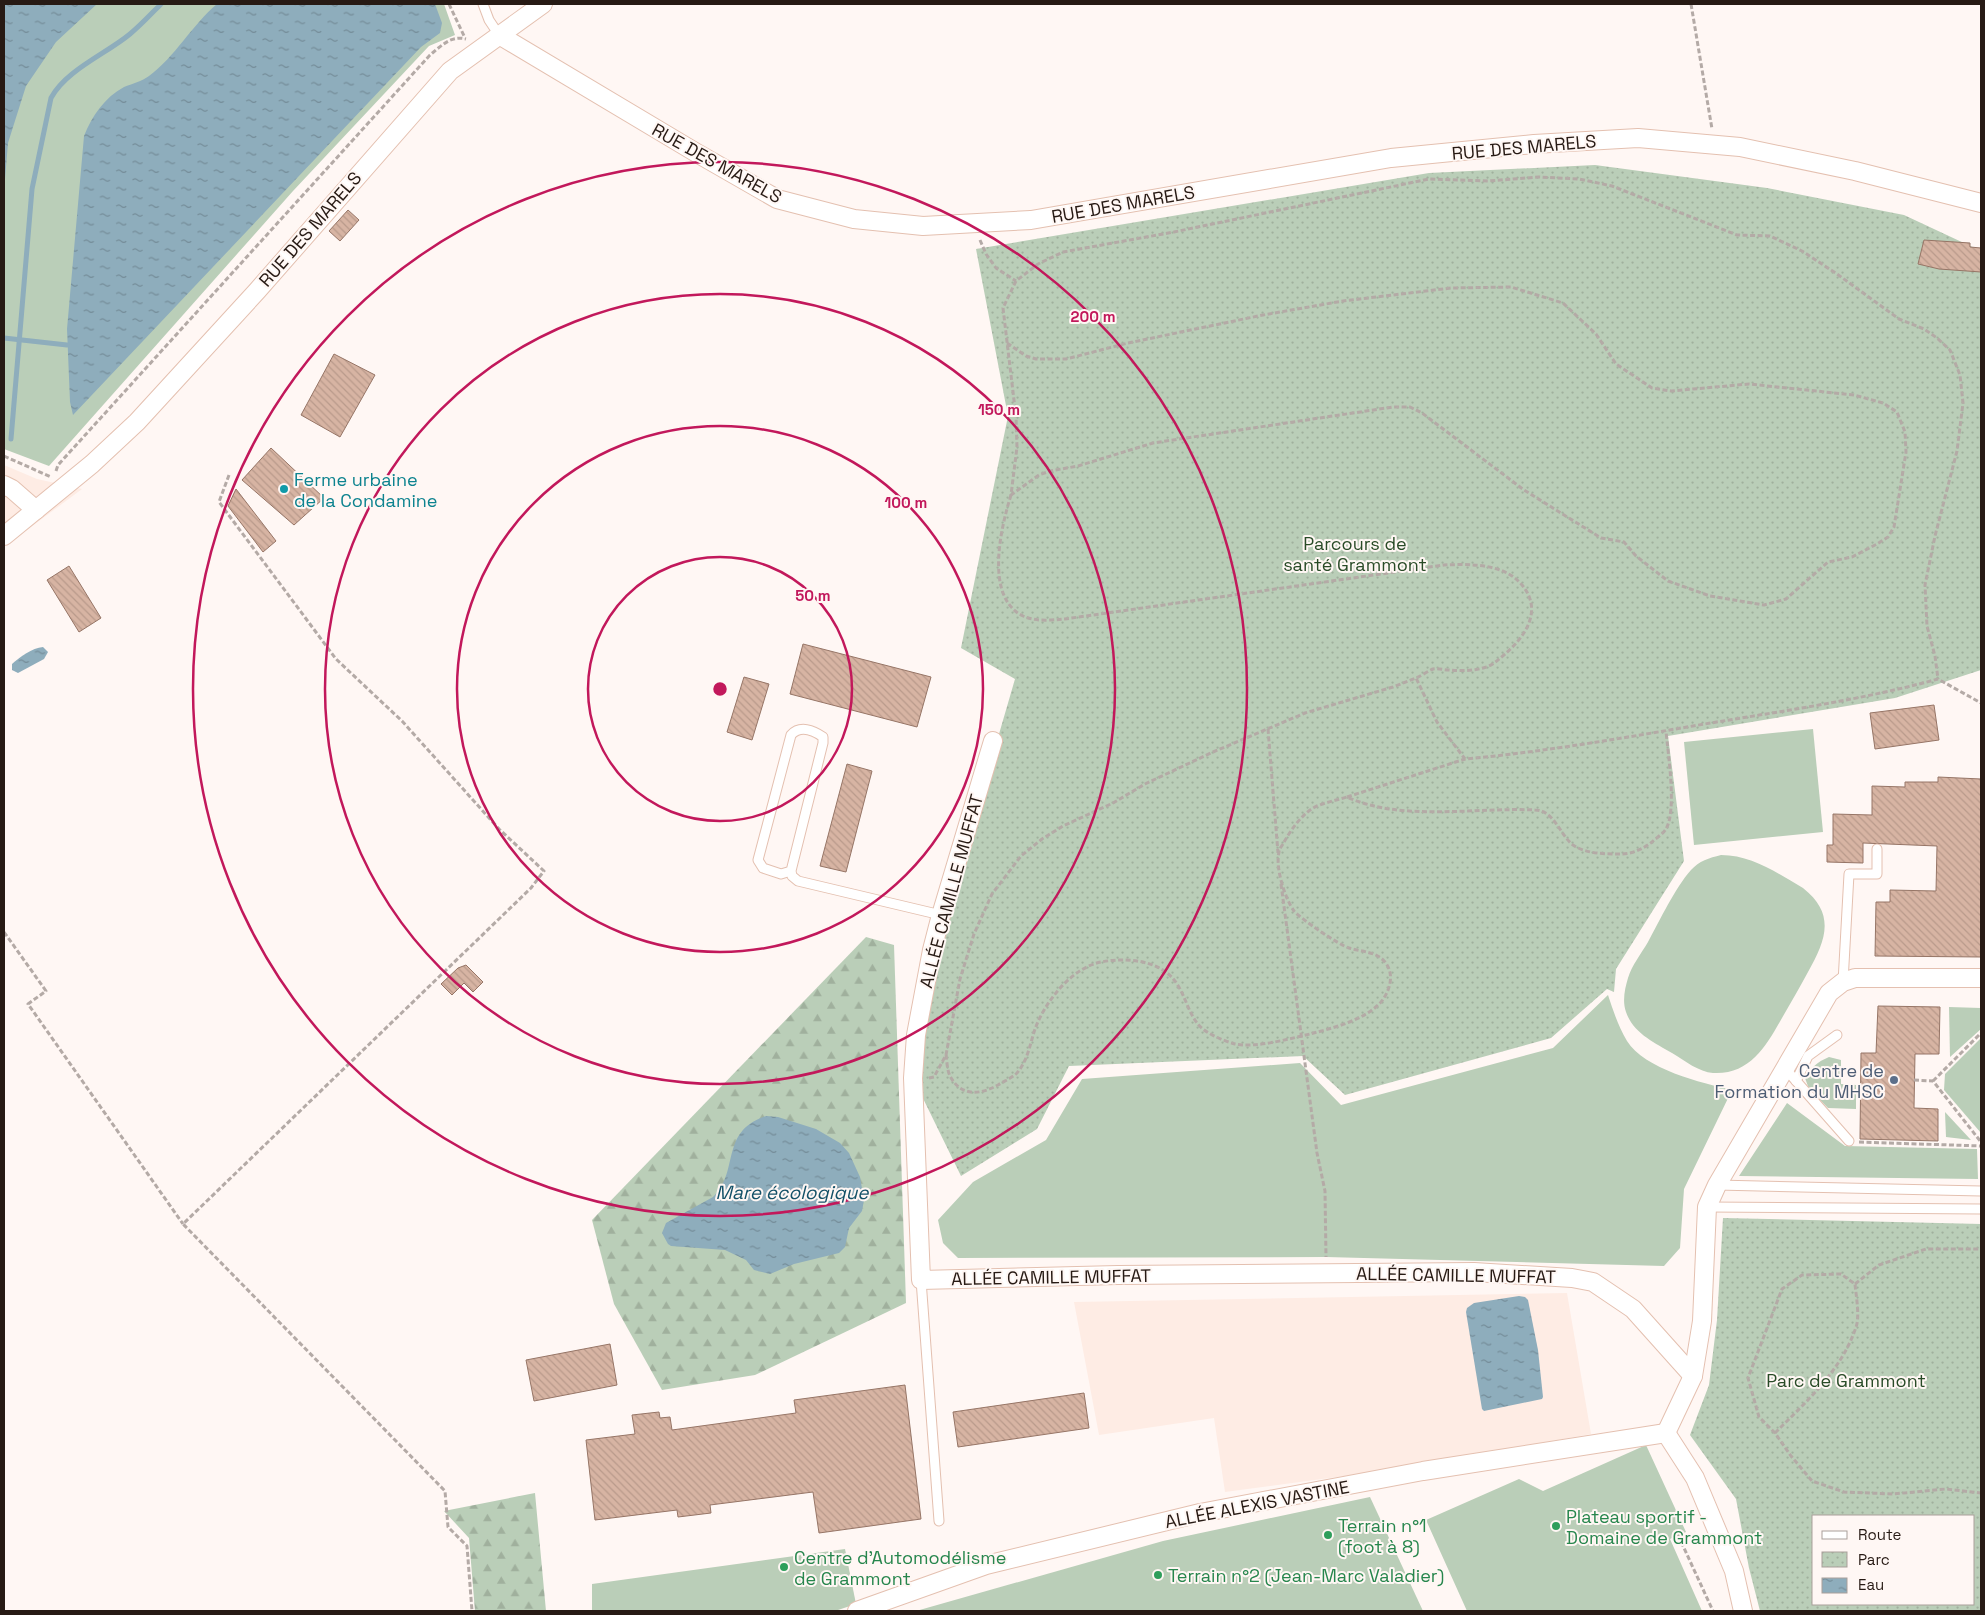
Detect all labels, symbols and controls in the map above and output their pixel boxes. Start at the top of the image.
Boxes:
street label: RUE DES MARELS [648,118,786,208]
street label: RUE DES MARELS [1451,129,1597,165]
street label: RUE DES MARELS [254,167,366,291]
street label: RUE DES MARELS [1050,180,1196,228]
text: 200 m [1071,307,1115,326]
text: 150 m [978,400,1020,419]
place label: Ferme urbaine de la Condamine [294,468,438,512]
marker: Ferme urbaine de la Condamine [278,483,290,495]
text: 100 m [885,493,927,512]
park label: Parcours de santé Grammont [1283,532,1427,576]
text: 50 m [795,586,831,605]
centre of rings [711,680,729,698]
street label: ALLÉE CAMILLE MUFFAT [914,791,988,990]
place label: Centre de Formation du MHSC [1715,1059,1884,1103]
marker: Centre de Formation du MHSC [1888,1074,1900,1086]
water label: Mare écologique [715,1180,869,1205]
street label: ALLÉE CAMILLE MUFFAT [1356,1262,1557,1288]
street label: ALLÉE CAMILLE MUFFAT [951,1264,1152,1290]
park label: Parc de Grammont [1766,1369,1926,1392]
street label: ALLÉE ALEXIS VASTINE [1163,1475,1351,1533]
place label: Plateau sportif - Domaine de Grammont [1566,1505,1762,1549]
place label: Terrain n°1 (foot à 8) [1338,1514,1427,1558]
legend [1812,1515,1975,1605]
marker: Plateau sportif - Domaine de Grammont [1550,1520,1562,1532]
text: Route [1858,1525,1902,1544]
marker: Terrain n°1 (foot à 8) [1322,1529,1334,1541]
place label: Centre d'Automodélisme de Grammont [794,1546,1006,1590]
text: Parc [1858,1550,1890,1569]
marker: Centre d'Automodélisme de Grammont [778,1561,790,1573]
place label: Terrain n°2 (Jean-Marc Valadier) [1168,1564,1444,1587]
marker: Terrain n°2 (Jean-Marc Valadier) [1152,1569,1164,1581]
text: Eau [1858,1575,1884,1594]

